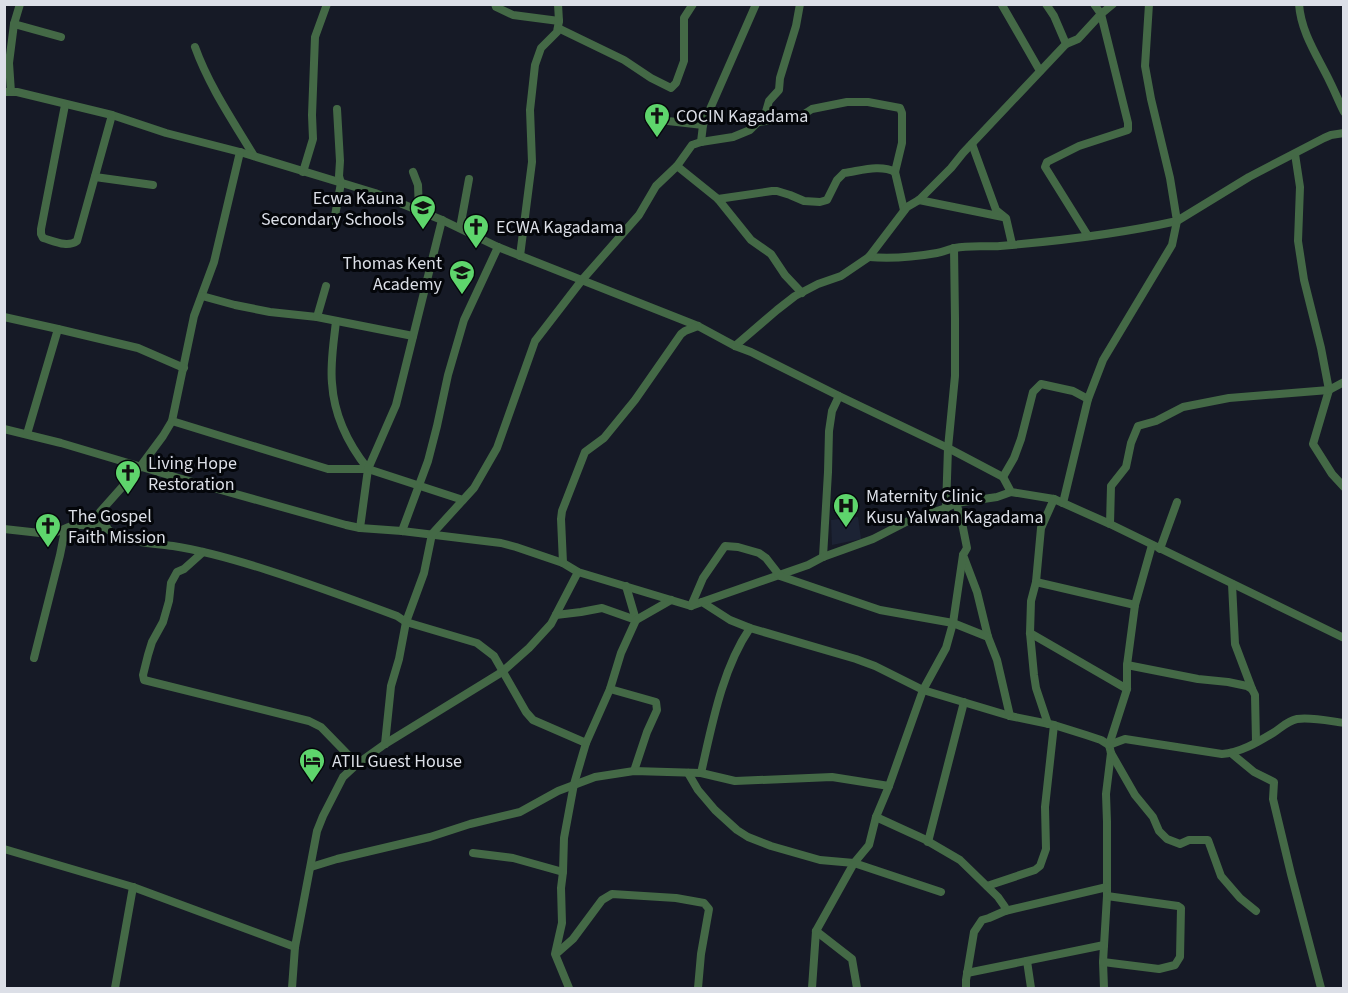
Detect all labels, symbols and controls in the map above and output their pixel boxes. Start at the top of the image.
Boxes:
church icon: COCIN Kagadama [642,101,672,139]
place label: COCIN Kagadama [676,104,808,129]
place label: Ecwa Kauna Secondary Schools [261,186,404,232]
school or university icon: Ecwa Kauna Secondary Schools [408,193,438,231]
church icon: ECWA Kagadama [461,212,491,250]
place label: ECWA Kagadama [496,215,624,240]
place label: Thomas Kent Academy [343,251,443,297]
school or university icon: Thomas Kent Academy [447,258,477,296]
place label: Living Hope Restoration [148,451,237,497]
church icon: Living Hope Restoration [113,458,143,496]
place label: Maternity Clinic Kusu Yalwan Kagadama [866,484,1044,530]
hospital icon: Maternity Clinic Kusu Yalwan Kagadama [831,491,861,529]
place label: The Gospel Faith Mission [68,504,166,550]
church icon: The Gospel Faith Mission [33,511,63,549]
hotel icon: ATIL Guest House [297,746,327,784]
place label: ATIL Guest House [332,749,462,774]

